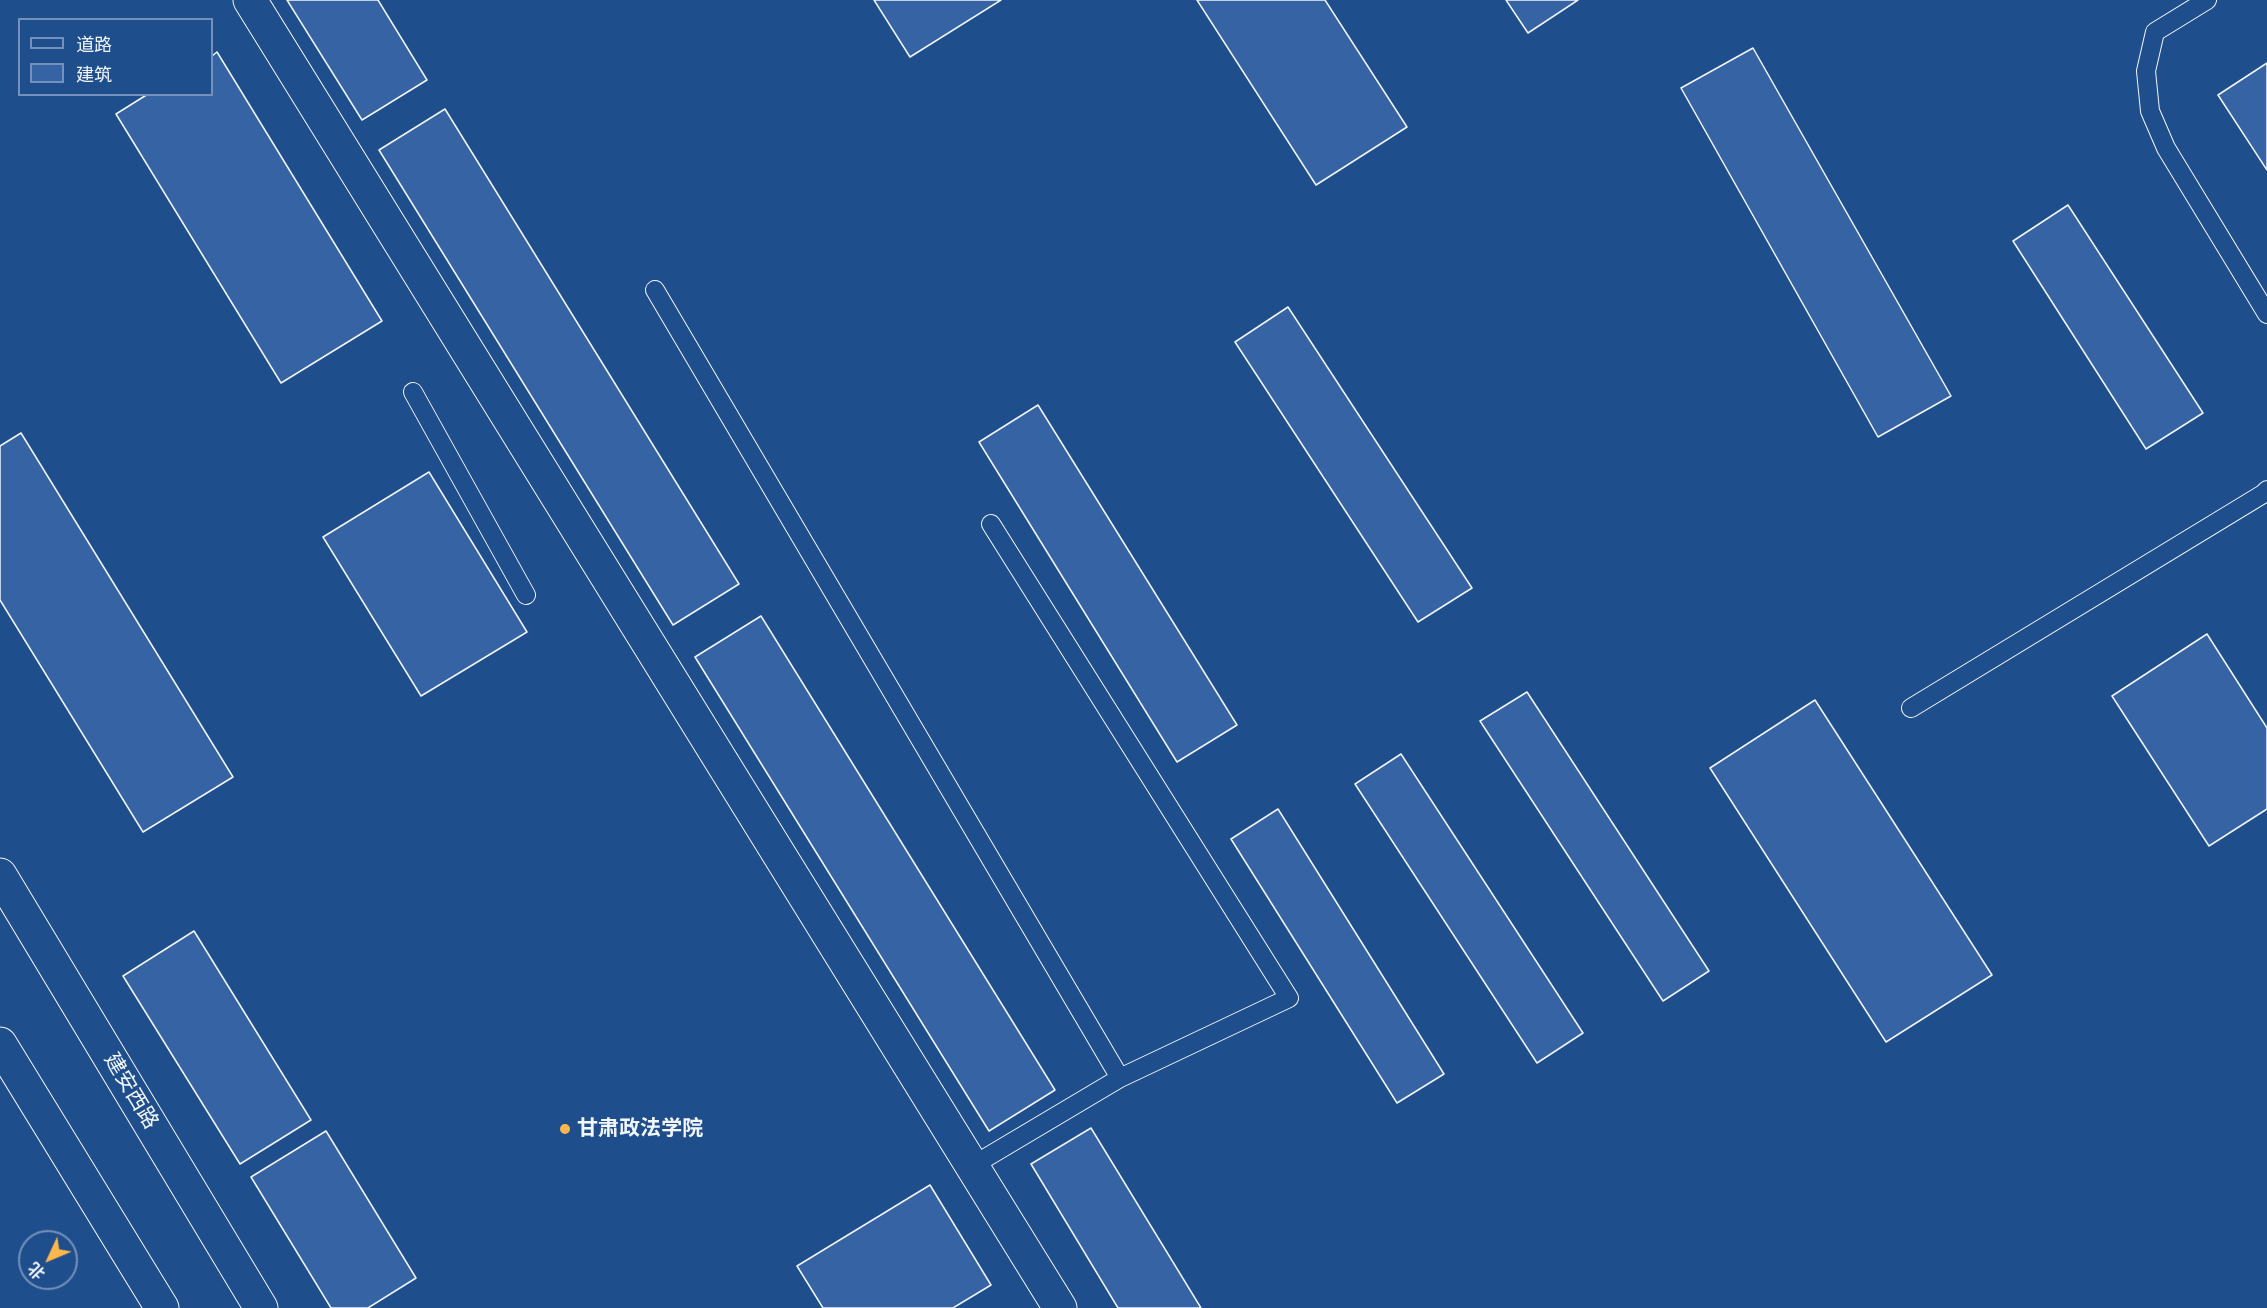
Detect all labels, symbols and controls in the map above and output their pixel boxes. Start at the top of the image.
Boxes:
legend [18,18,213,96]
text: 道路 [76,33,112,56]
text: 建筑 [76,63,112,86]
street label: 建安西路 [99,1049,163,1133]
place label: 甘肃政法学院 [577,1116,703,1142]
marker: 甘肃政法学院 [558,1122,572,1136]
north arrow [18,1230,78,1290]
text: 北 [24,1258,49,1284]

